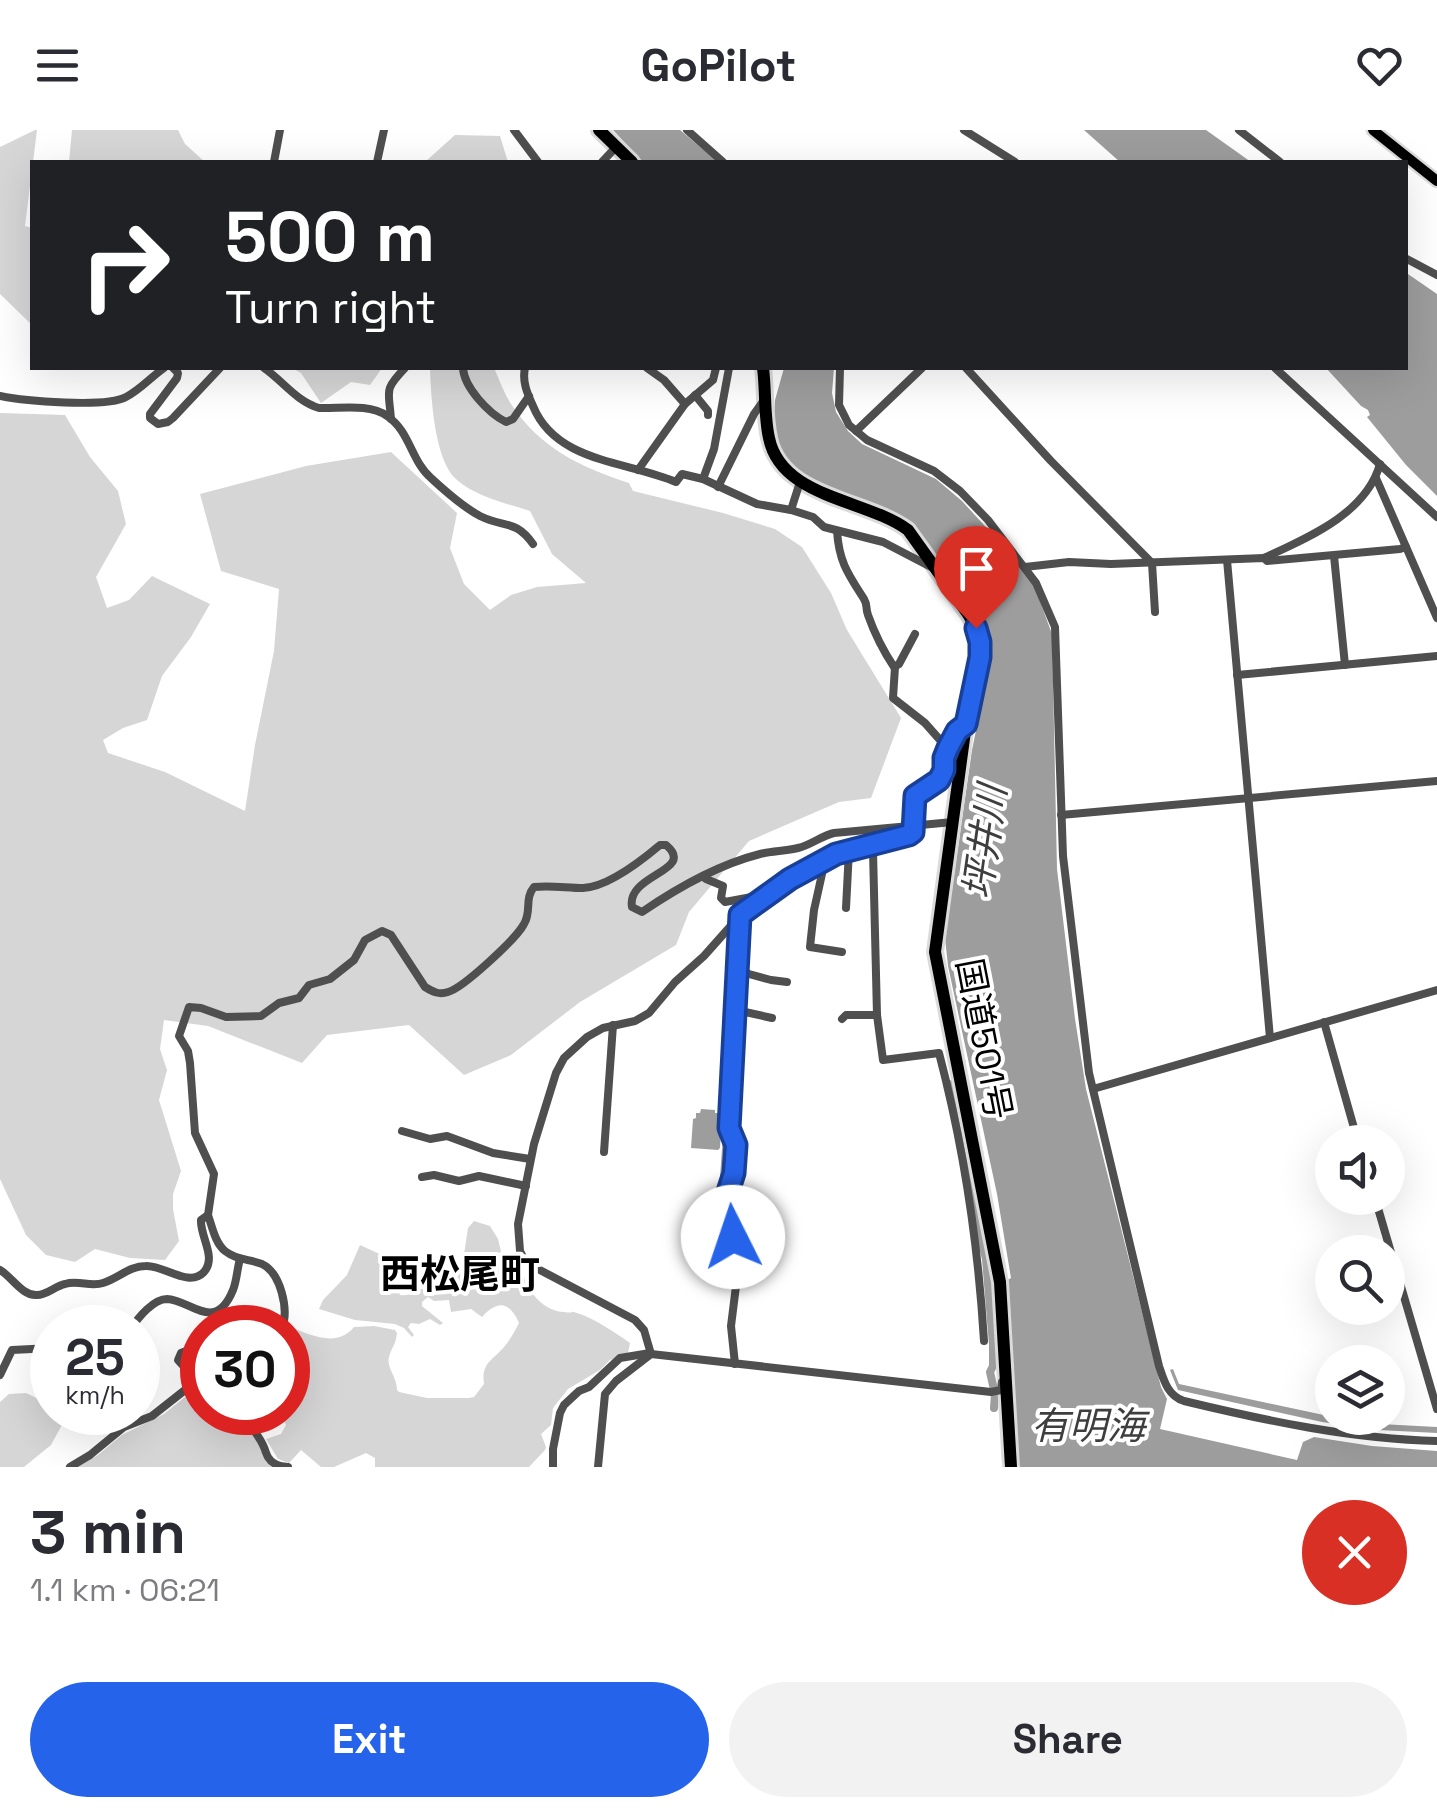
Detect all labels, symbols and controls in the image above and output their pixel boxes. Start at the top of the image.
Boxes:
text: GoPilot [641,37,796,94]
icon: menu [30,38,85,93]
icon: heart [1352,38,1407,93]
text: 500 m [225,192,435,281]
icon: right [60,200,190,330]
text: Turn right [225,279,436,336]
pin [934,526,1019,629]
icon: arrive [949,541,1004,596]
water label: 坪井川 [953,778,1017,902]
street label: 国道501号 [947,955,1021,1123]
map controls [1315,1125,1405,1435]
button: sound [1315,1125,1405,1215]
position arrow [681,1185,785,1289]
button: search [1315,1235,1405,1325]
district label: 西松尾町 [380,1249,540,1300]
speed limit sign: 30 [180,1305,310,1435]
text: 25 [65,1326,125,1390]
button: layers [1315,1345,1405,1435]
text: km/h [65,1379,125,1411]
water label: 有明海 [1031,1402,1150,1450]
text: 3 min [30,1494,186,1571]
button: close [1302,1500,1407,1605]
text: 1.1 km · 06:21 [30,1570,220,1610]
button: Exit [30,1682,709,1797]
button: Share [729,1682,1407,1797]

